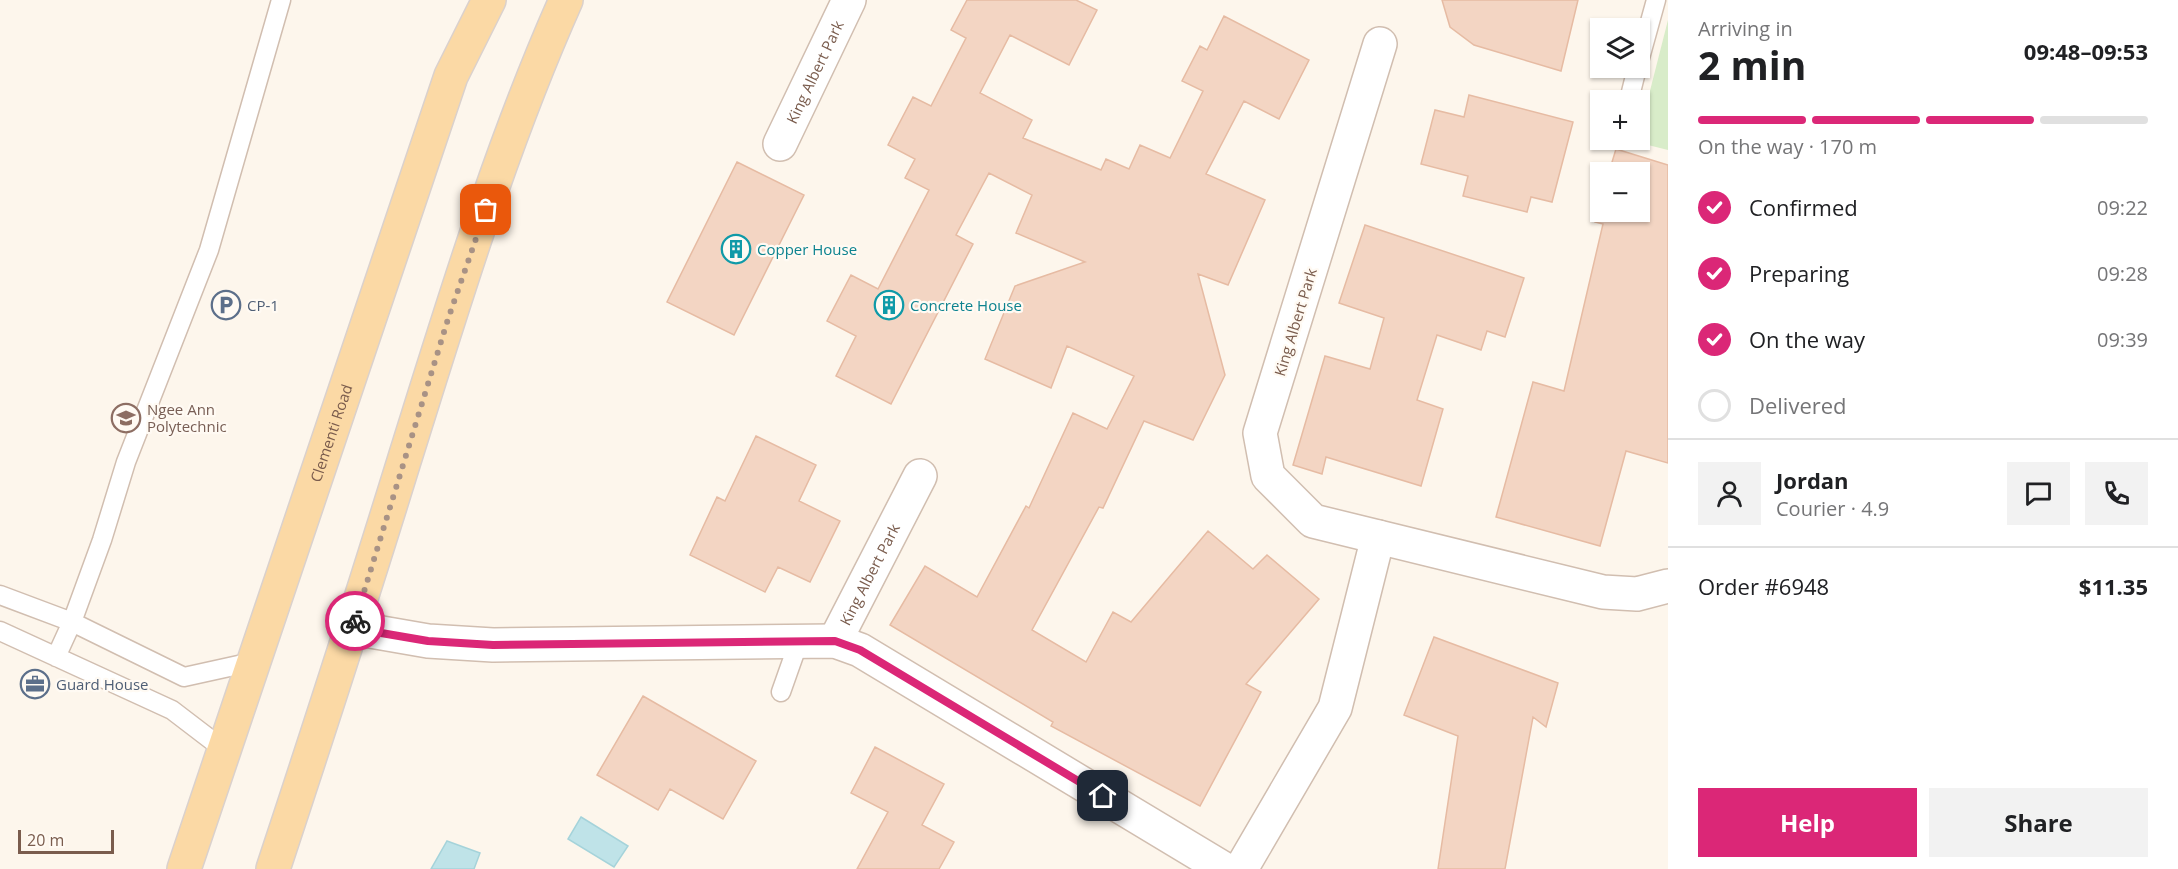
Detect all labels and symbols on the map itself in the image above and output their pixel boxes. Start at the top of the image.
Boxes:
street label: King Albert Park [781,17,848,127]
pin [460,184,511,235]
building icon: Copper House [720,233,752,265]
place label: Copper House [757,239,857,259]
street label: King Albert Park [1269,265,1321,378]
parking icon: CP-1 [210,289,242,321]
building icon: Concrete House [873,289,905,321]
place label: CP-1 [247,295,279,315]
place label: Concrete House [910,295,1022,315]
street label: Clementi Road [305,381,357,485]
place label: Ngee Ann Polytechnic [147,399,227,436]
school or university icon: Ngee Ann Polytechnic [110,402,142,434]
street label: King Albert Park [835,520,904,629]
courier [325,591,385,651]
office icon: Guard House [19,668,51,700]
place label: Guard House [56,674,149,694]
pin [1077,770,1128,821]
scale bar [18,827,114,854]

